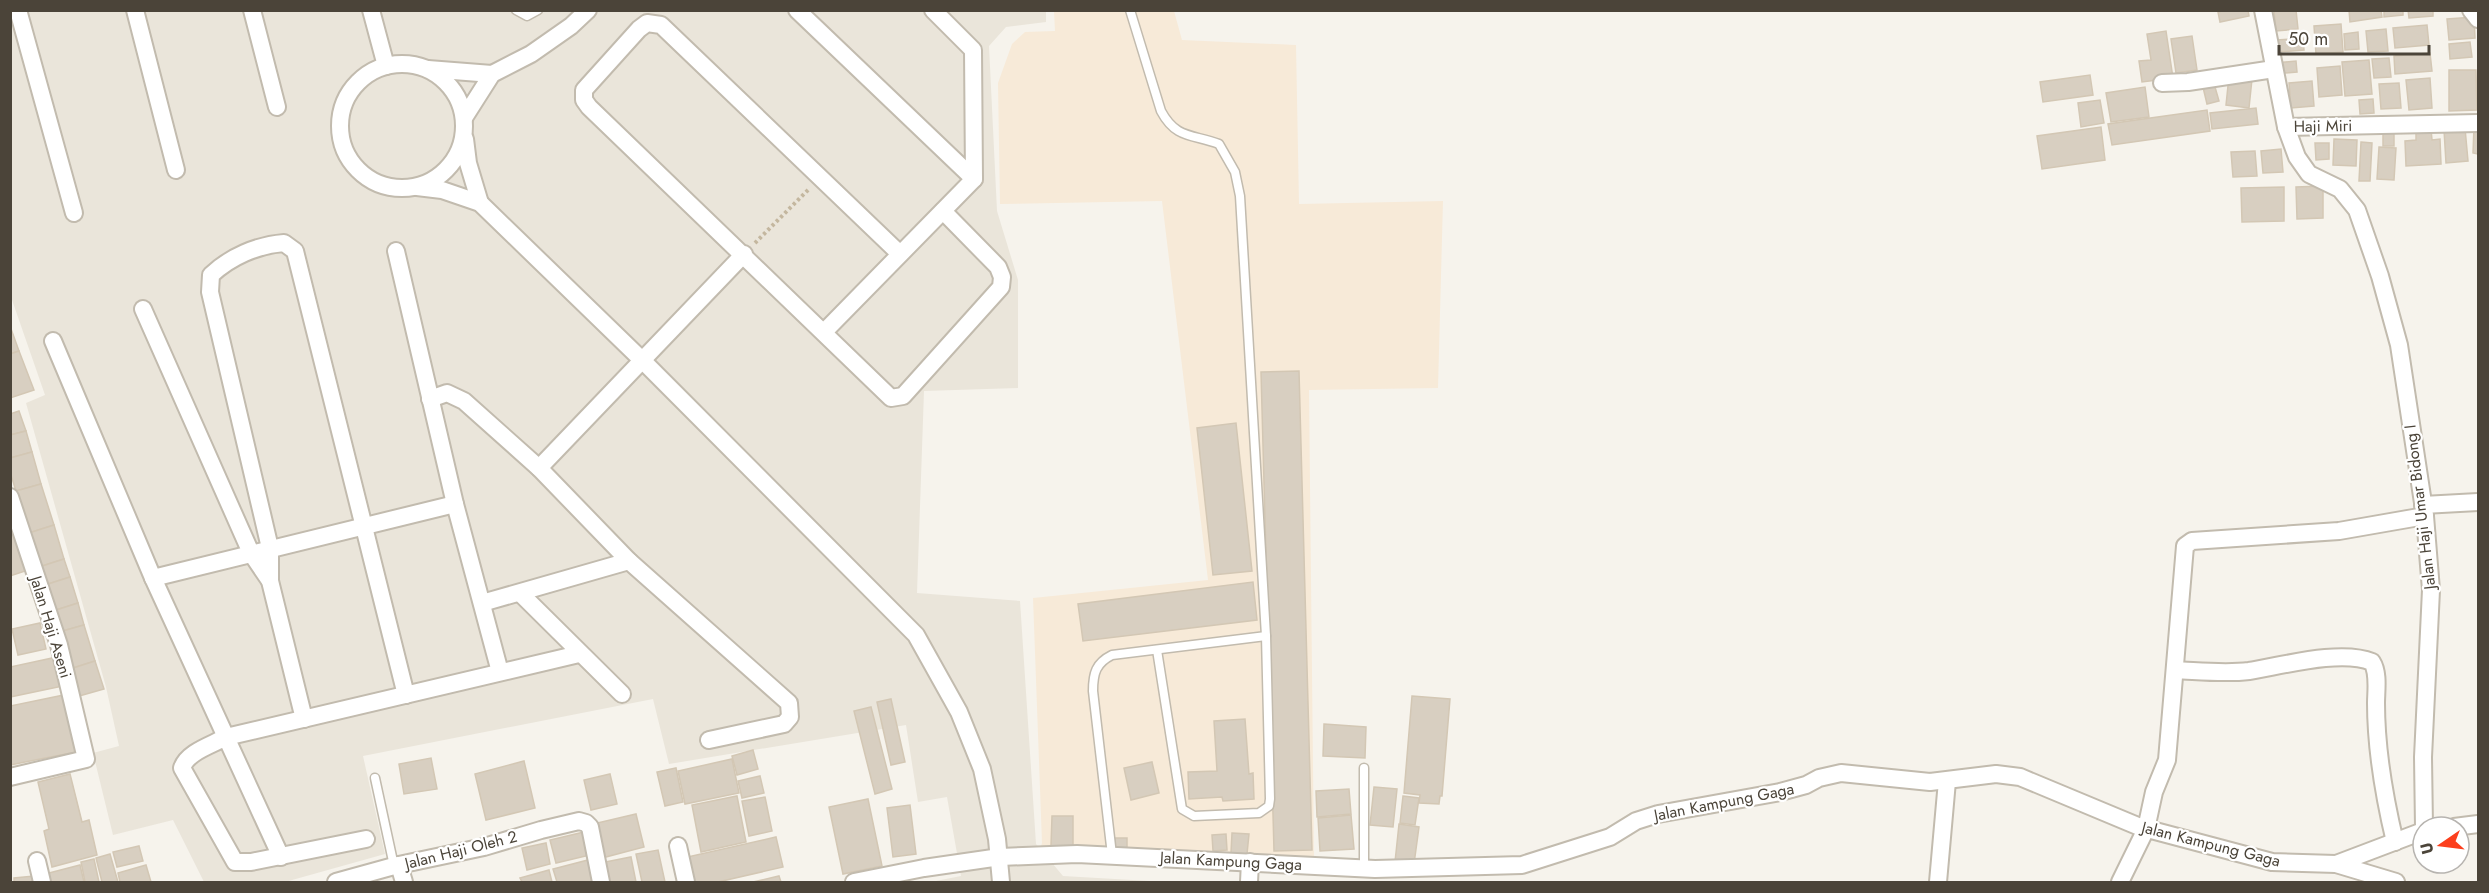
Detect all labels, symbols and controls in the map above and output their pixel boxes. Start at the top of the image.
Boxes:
scale bar [2279,18,2429,56]
text: 50 m [2288,26,2328,52]
street label: Haji Miri [2293,114,2353,138]
street label: Jalan Haji Umar Bidong I [2398,423,2442,593]
street label: Jalan Haji Aseni [24,571,77,681]
street label: Jalan Kampung Gaga [1650,777,1796,827]
street label: Jalan Kampung Gaga [2137,815,2283,872]
north arrow [2411,815,2471,875]
street label: Jalan Haji Oleh 2 [400,825,520,876]
text: U [2414,840,2439,857]
street label: Jalan Kampung Gaga [1157,846,1303,876]

